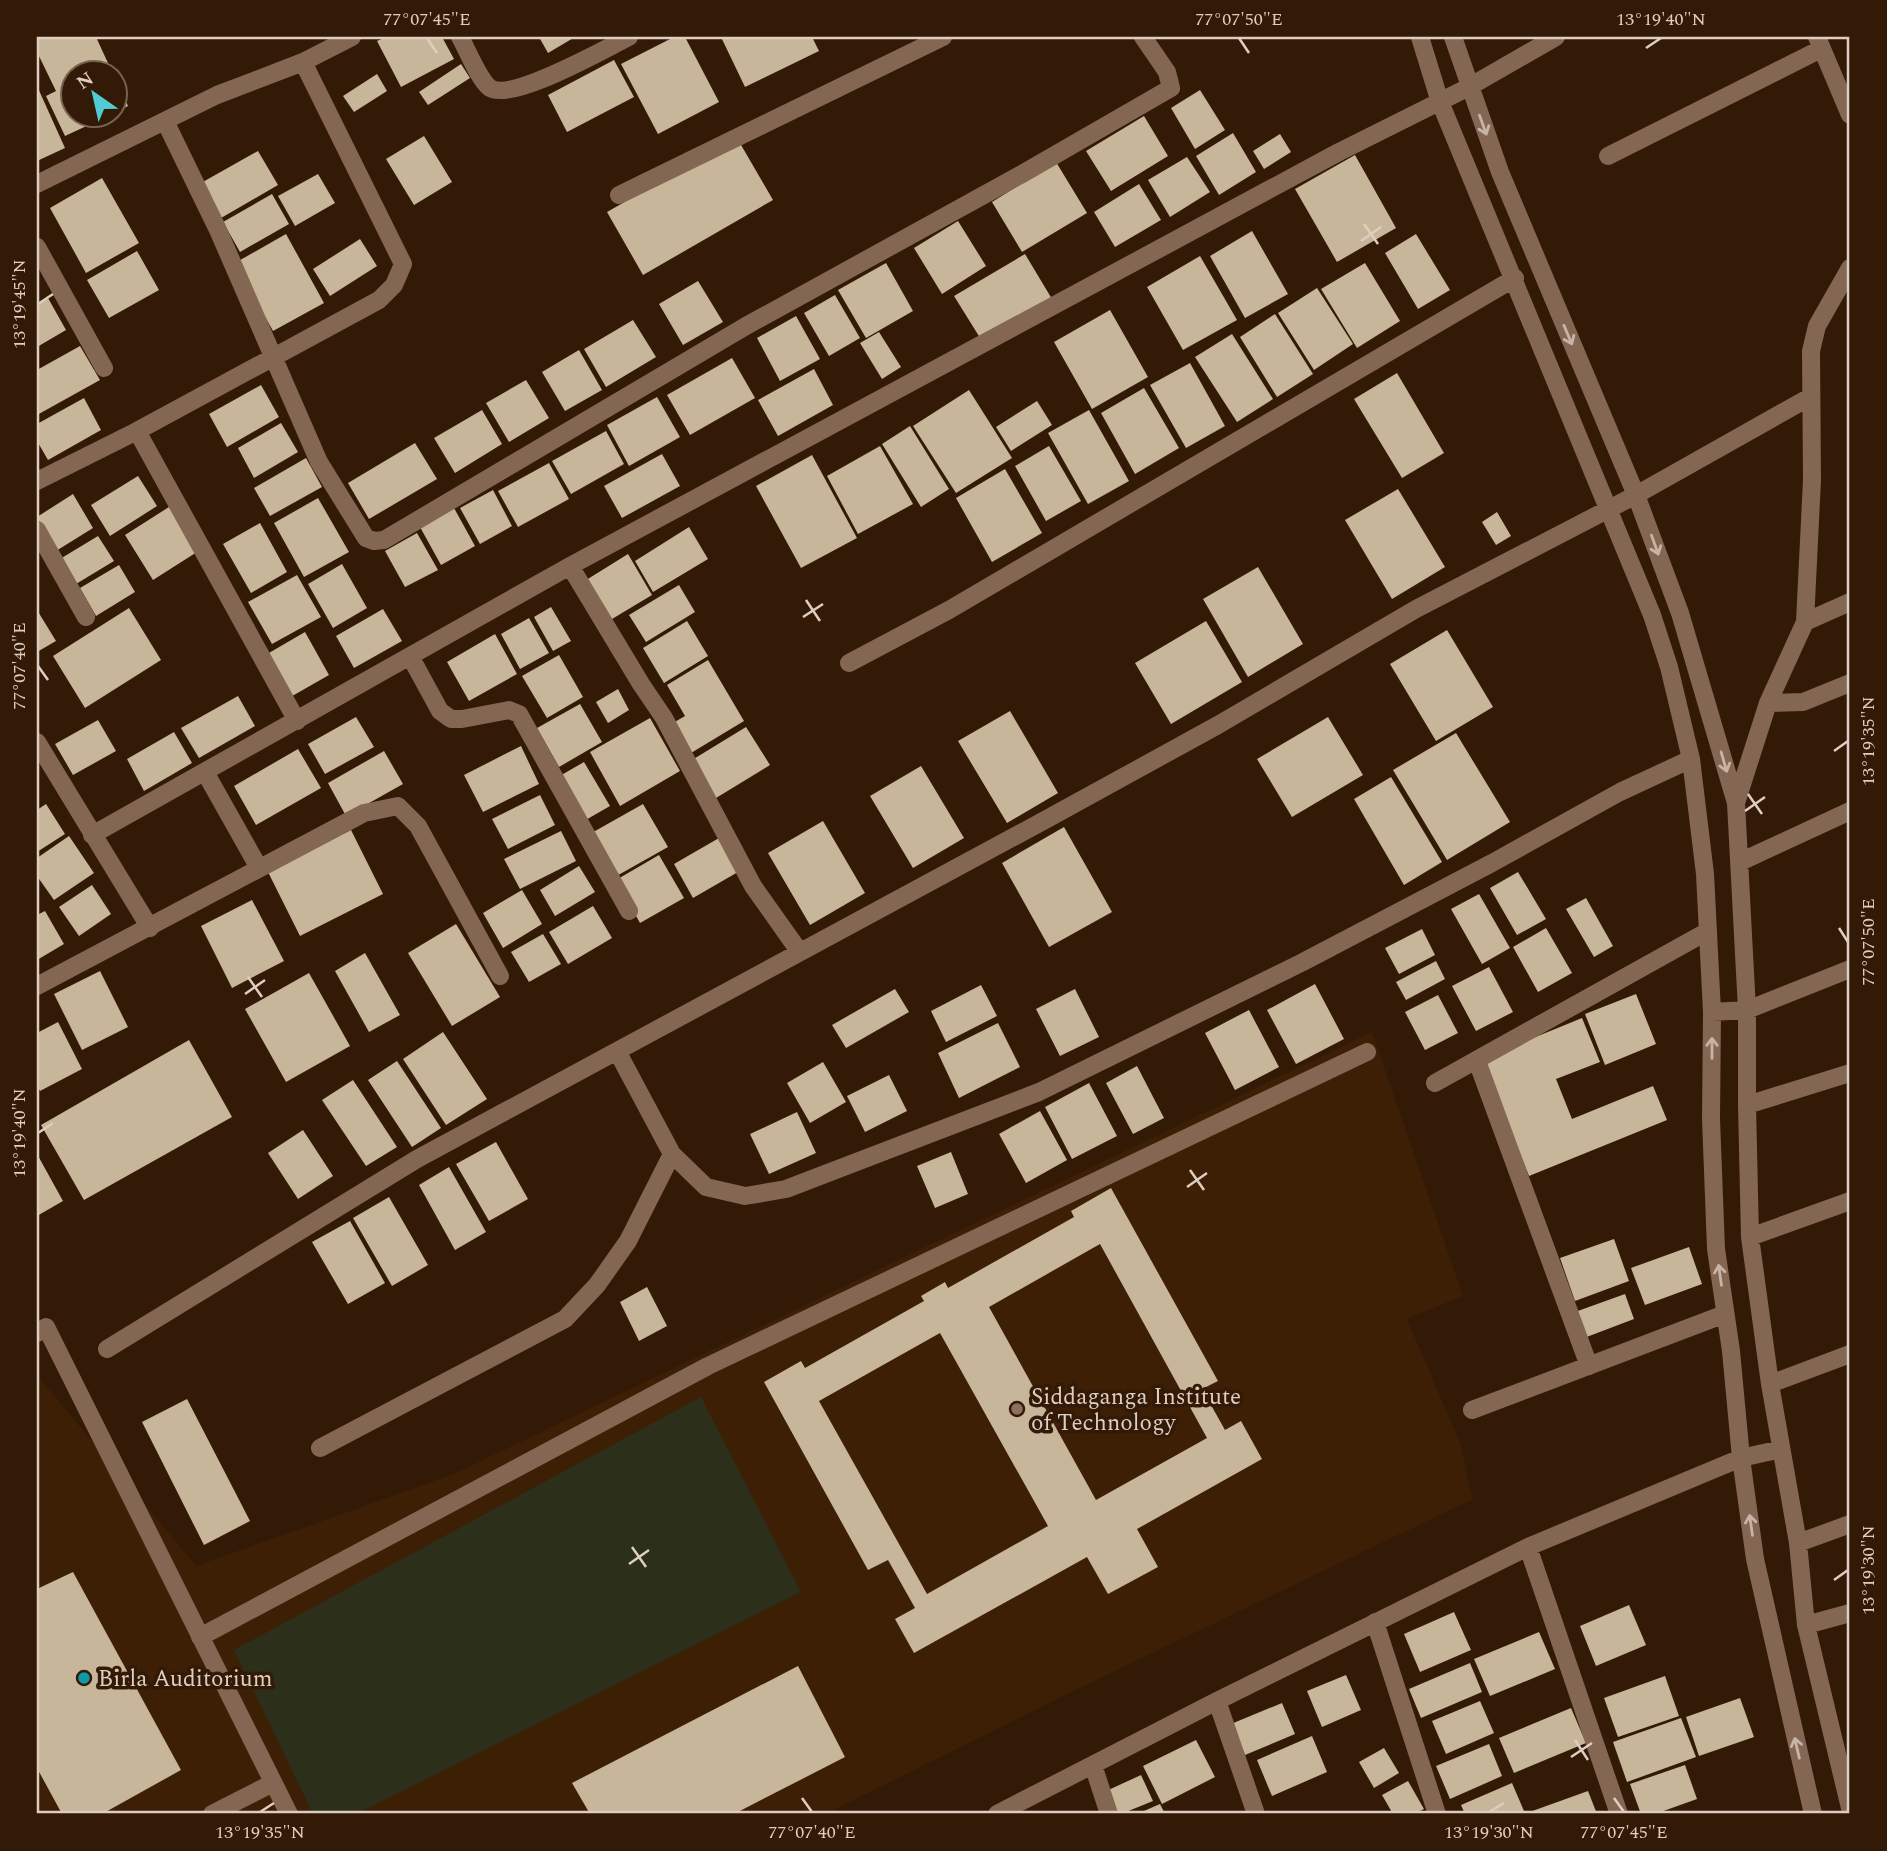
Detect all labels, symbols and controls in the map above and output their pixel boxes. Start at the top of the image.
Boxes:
text: 77°07'45"E [383,6,471,33]
text: 77°07'50"E [1195,6,1283,33]
text: 13°19'40"N [1616,6,1706,33]
north arrow [60,60,130,130]
text: N [71,65,100,98]
one-way arrow [1477,113,1490,135]
text: 13°19'45"N [6,259,33,349]
one-way arrow [1562,324,1575,346]
one-way arrow [1650,534,1663,556]
text: 77°07'40"E [6,622,33,710]
text: 13°19'35"N [1855,696,1882,786]
one-way arrow [1719,751,1732,773]
text: 77°07'50"E [1855,898,1882,986]
one-way arrow [1705,1037,1719,1060]
text: 13°19'40"N [6,1088,33,1178]
one-way arrow [1713,1264,1726,1287]
place label: Siddaganga Institute of Technology [1031,1380,1241,1441]
marker: Siddaganga Institute of Technology [1009,1401,1025,1417]
one-way arrow [1744,1515,1757,1537]
text: 13°19'30"N [1855,1525,1882,1615]
place label: Birla Auditorium [98,1662,273,1697]
marker: Birla Auditorium [76,1670,92,1686]
one-way arrow [1790,1737,1803,1760]
text: 13°19'35"N [215,1819,305,1846]
text: 77°07'40"E [768,1819,856,1846]
text: 13°19'30"N [1444,1819,1534,1846]
text: 77°07'45"E [1580,1819,1668,1846]

